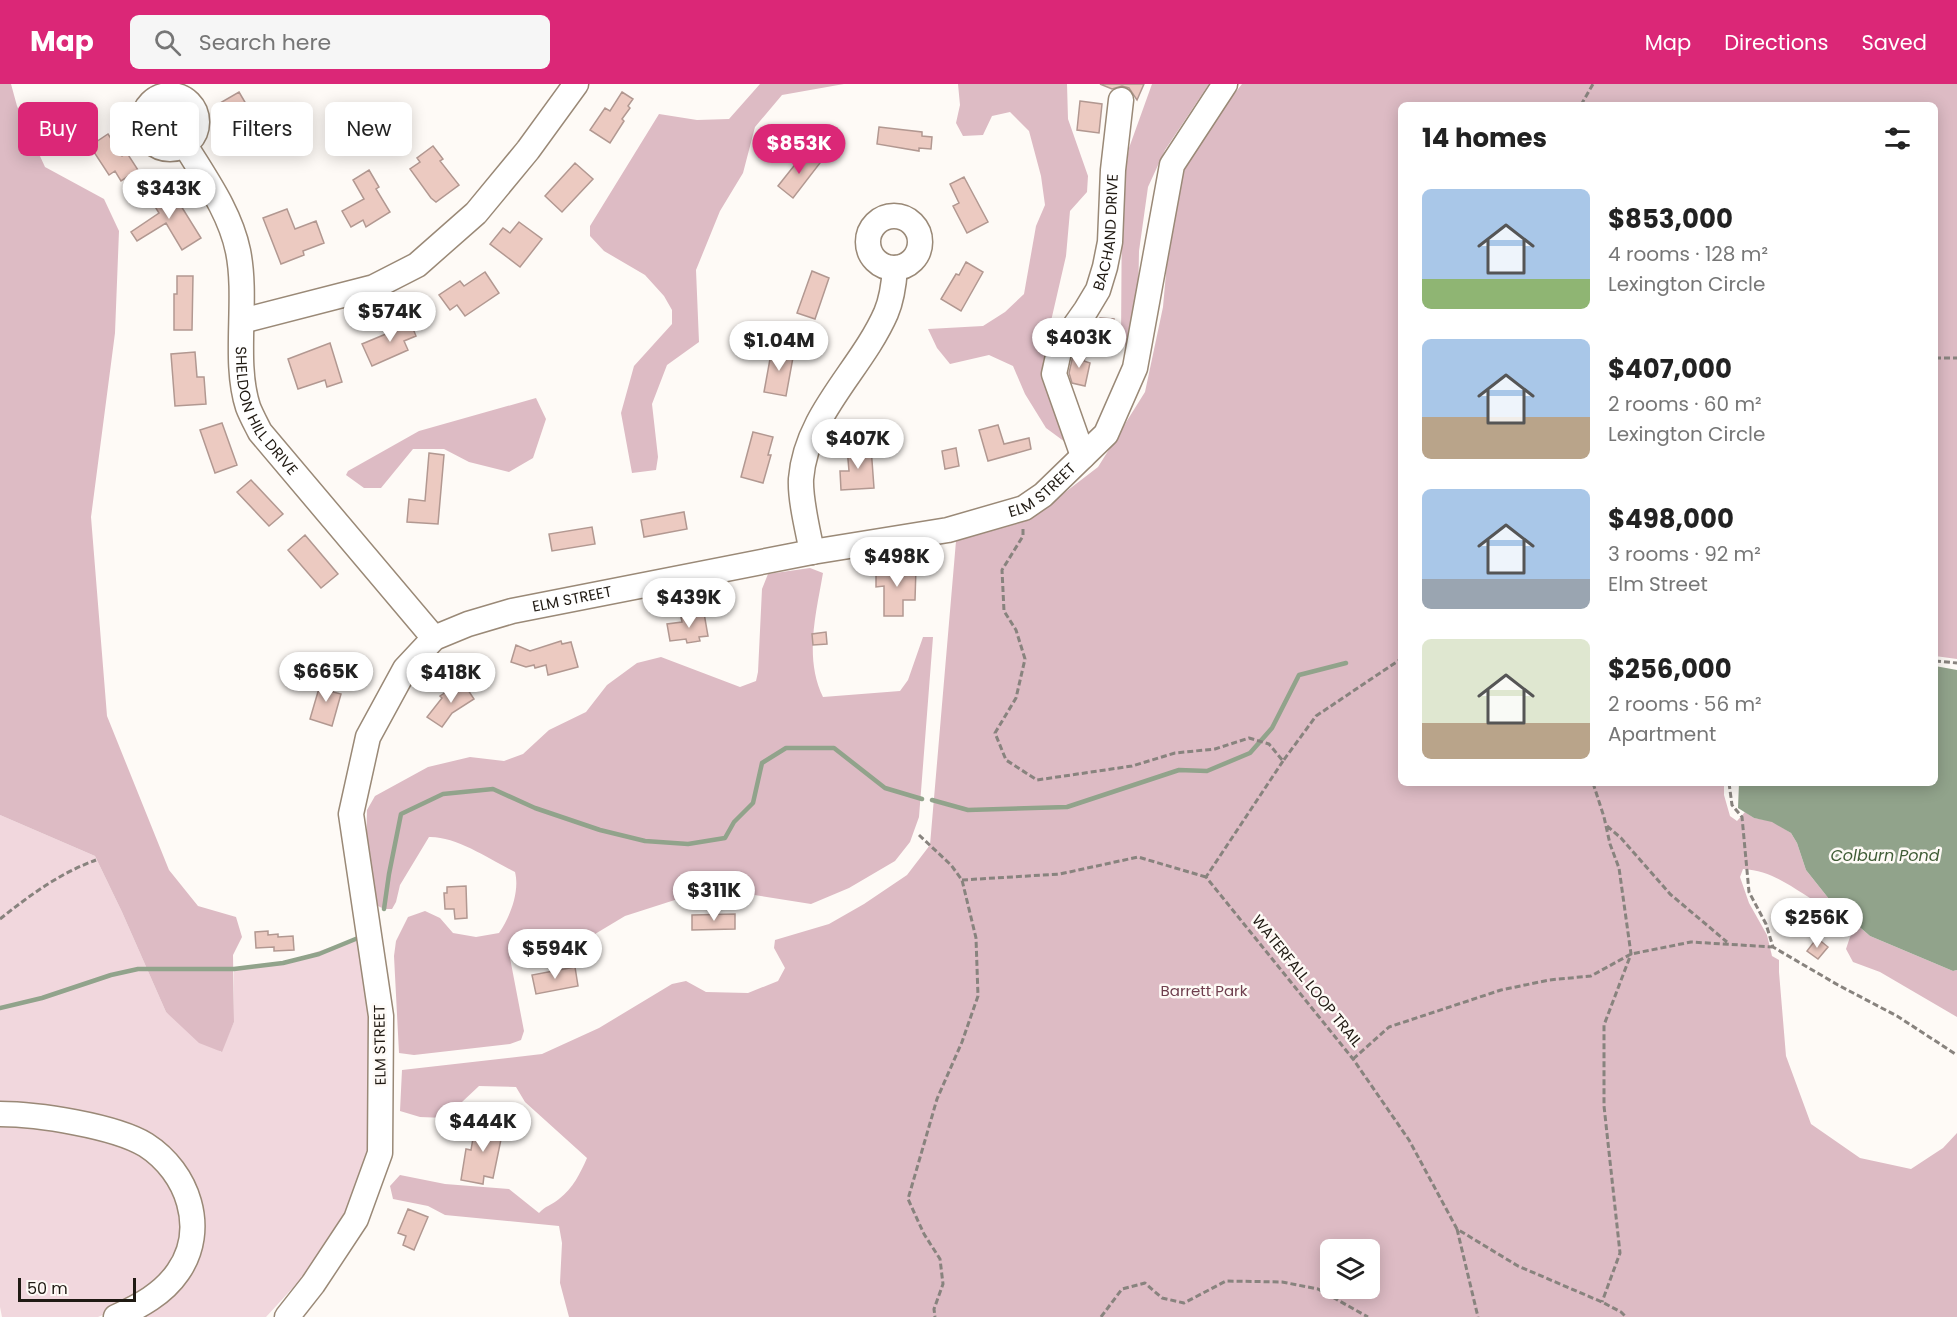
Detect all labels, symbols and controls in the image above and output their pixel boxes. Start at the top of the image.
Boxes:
search box [130,15,550,69]
text: Map [30,22,94,61]
icon: search [151,26,184,59]
text: Search here [199,27,331,58]
text: Map [1645,28,1691,57]
text: Directions [1724,28,1828,57]
text: Saved [1861,28,1927,57]
chip: Buy [18,102,98,156]
chip: Rent [110,102,199,156]
chip: Filters [211,102,313,156]
chip: New [325,102,412,156]
text: 14 homes [1422,120,1547,156]
icon: filters [1881,122,1914,155]
pin: $853K [757,124,841,175]
text: $853K [766,129,832,157]
pin: $343K [127,169,211,220]
street label: BACHAND DRIVE [1087,173,1123,293]
text: $343K [137,174,201,202]
text: $853,000 [1608,201,1733,237]
icon: home [1470,213,1542,285]
text: 4 rooms · 128 m² [1608,240,1768,268]
text: Lexington Circle [1608,270,1765,298]
pin: $574K [348,292,432,343]
text: $574K [358,297,422,325]
pin: $403K [1037,318,1121,369]
pin: $1.04M [730,321,828,372]
text: $403K [1046,323,1112,351]
text: $1.04M [743,326,815,354]
street label: SHELDON HILL DRIVE [231,346,303,479]
text: $407,000 [1608,351,1732,387]
icon: home [1470,363,1542,435]
text: 2 rooms · 60 m² [1608,390,1762,418]
pin: $407K [816,419,900,470]
text: Lexington Circle [1608,420,1765,448]
text: $407K [826,424,890,452]
street label: ELM STREET [1006,458,1080,522]
text: $498,000 [1608,501,1734,537]
icon: home [1470,513,1542,585]
pin: $498K [855,537,939,588]
text: 3 rooms · 92 m² [1608,540,1761,568]
text: $498K [864,542,930,570]
text: Elm Street [1608,570,1708,598]
pin: $439K [647,578,731,629]
street label: ELM STREET [530,581,614,617]
text: $439K [656,583,722,611]
text: $256,000 [1608,651,1732,687]
pin: $665K [284,652,368,703]
pin: $418K [409,653,493,704]
text: $665K [293,657,359,685]
text: $418K [420,658,482,686]
icon: home [1470,663,1542,735]
text: 2 rooms · 56 m² [1608,690,1762,718]
text: Apartment [1608,720,1716,748]
water label: Colburn Pond [1830,844,1940,867]
pin: $311K [672,871,756,922]
text: $311K [687,876,741,904]
pin: $256K [1775,898,1859,949]
text: $256K [1785,903,1849,931]
street label: WATERFALL LOOP TRAIL [1247,910,1368,1052]
pin: $594K [513,929,597,980]
text: $594K [522,934,588,962]
park label: Barrett Park [1161,980,1248,1001]
street label: ELM STREET [368,1005,391,1086]
pin: $444K [441,1102,525,1153]
text: $444K [449,1107,517,1135]
map controls [1320,1239,1380,1299]
button: layers [1320,1239,1380,1299]
scale bar [18,1275,136,1302]
text: 50 m [27,1277,68,1300]

